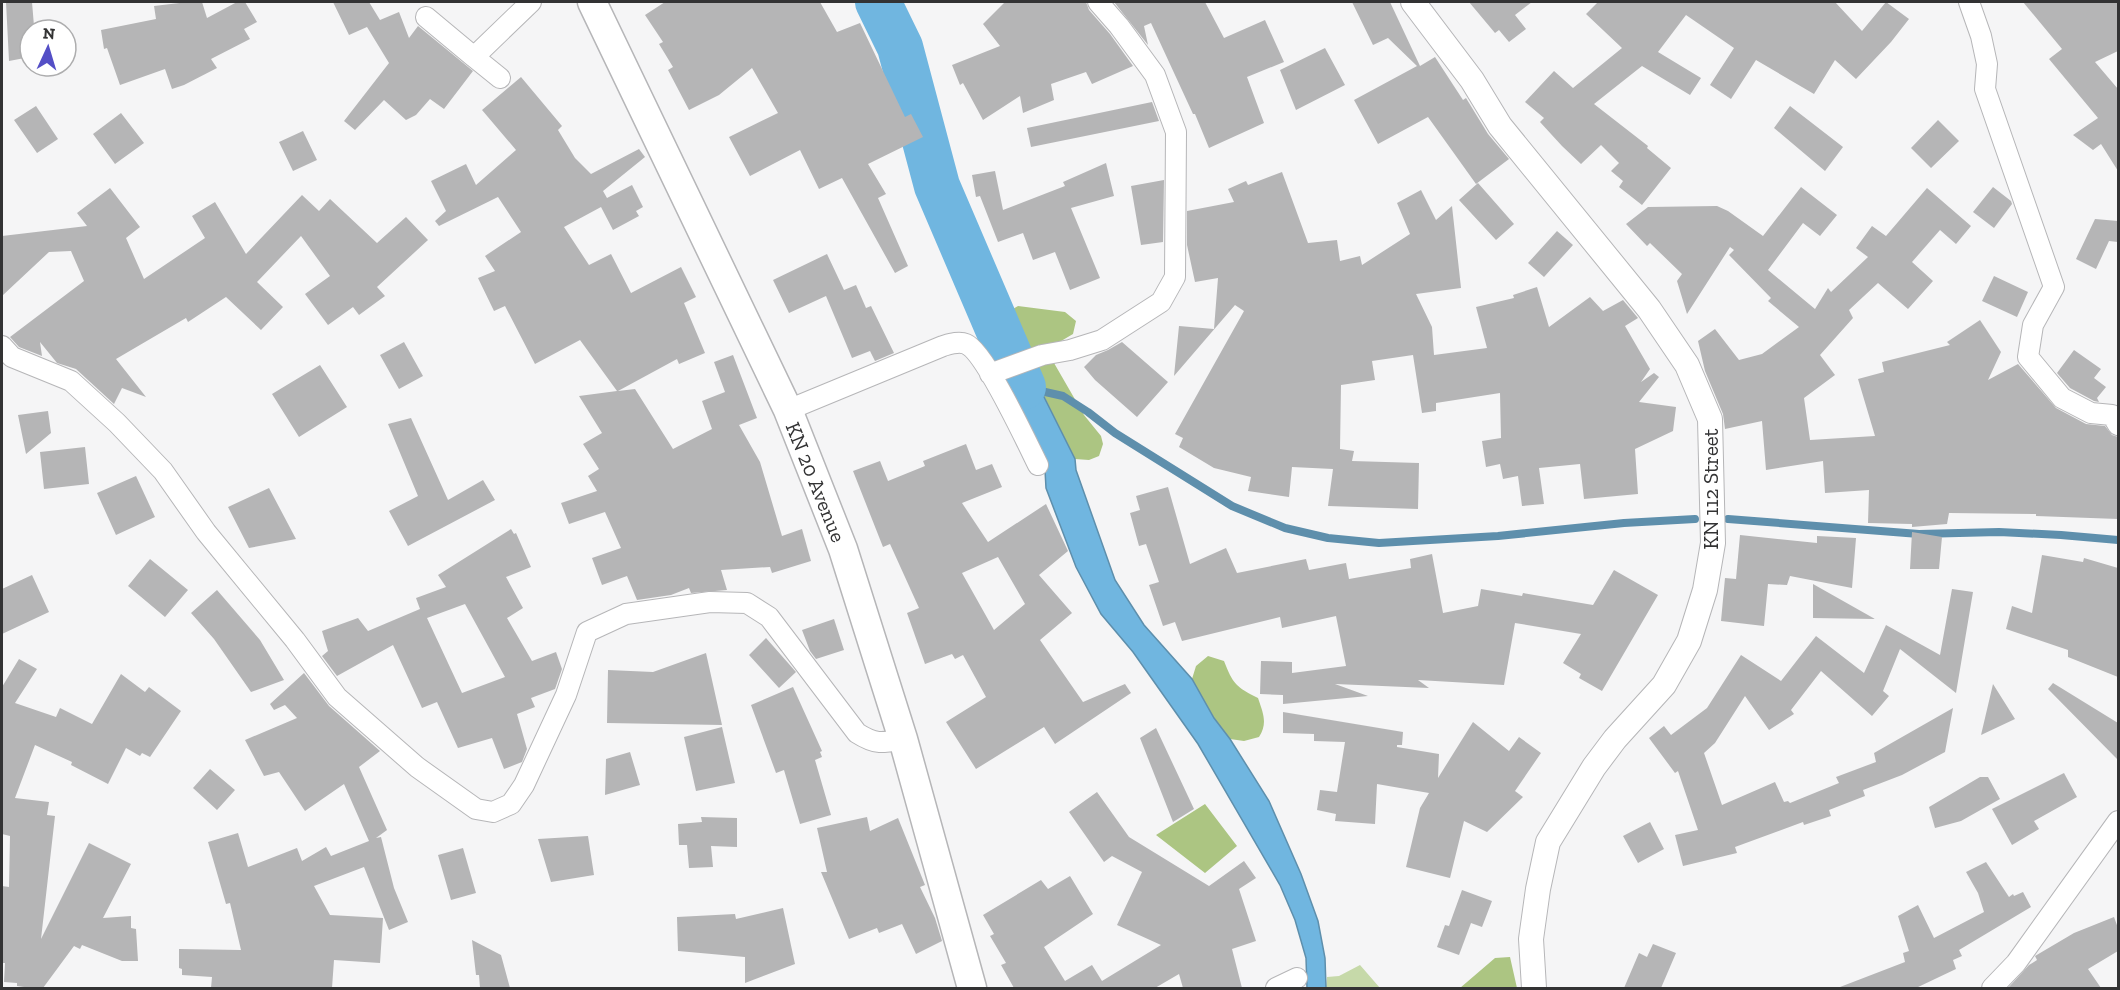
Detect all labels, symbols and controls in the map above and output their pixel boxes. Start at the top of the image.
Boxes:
north arrow [18,18,78,78]
text: N [42,24,56,43]
street label: KN 20 Avenue [781,418,851,546]
street label: KN 112 Street [1698,428,1723,549]

